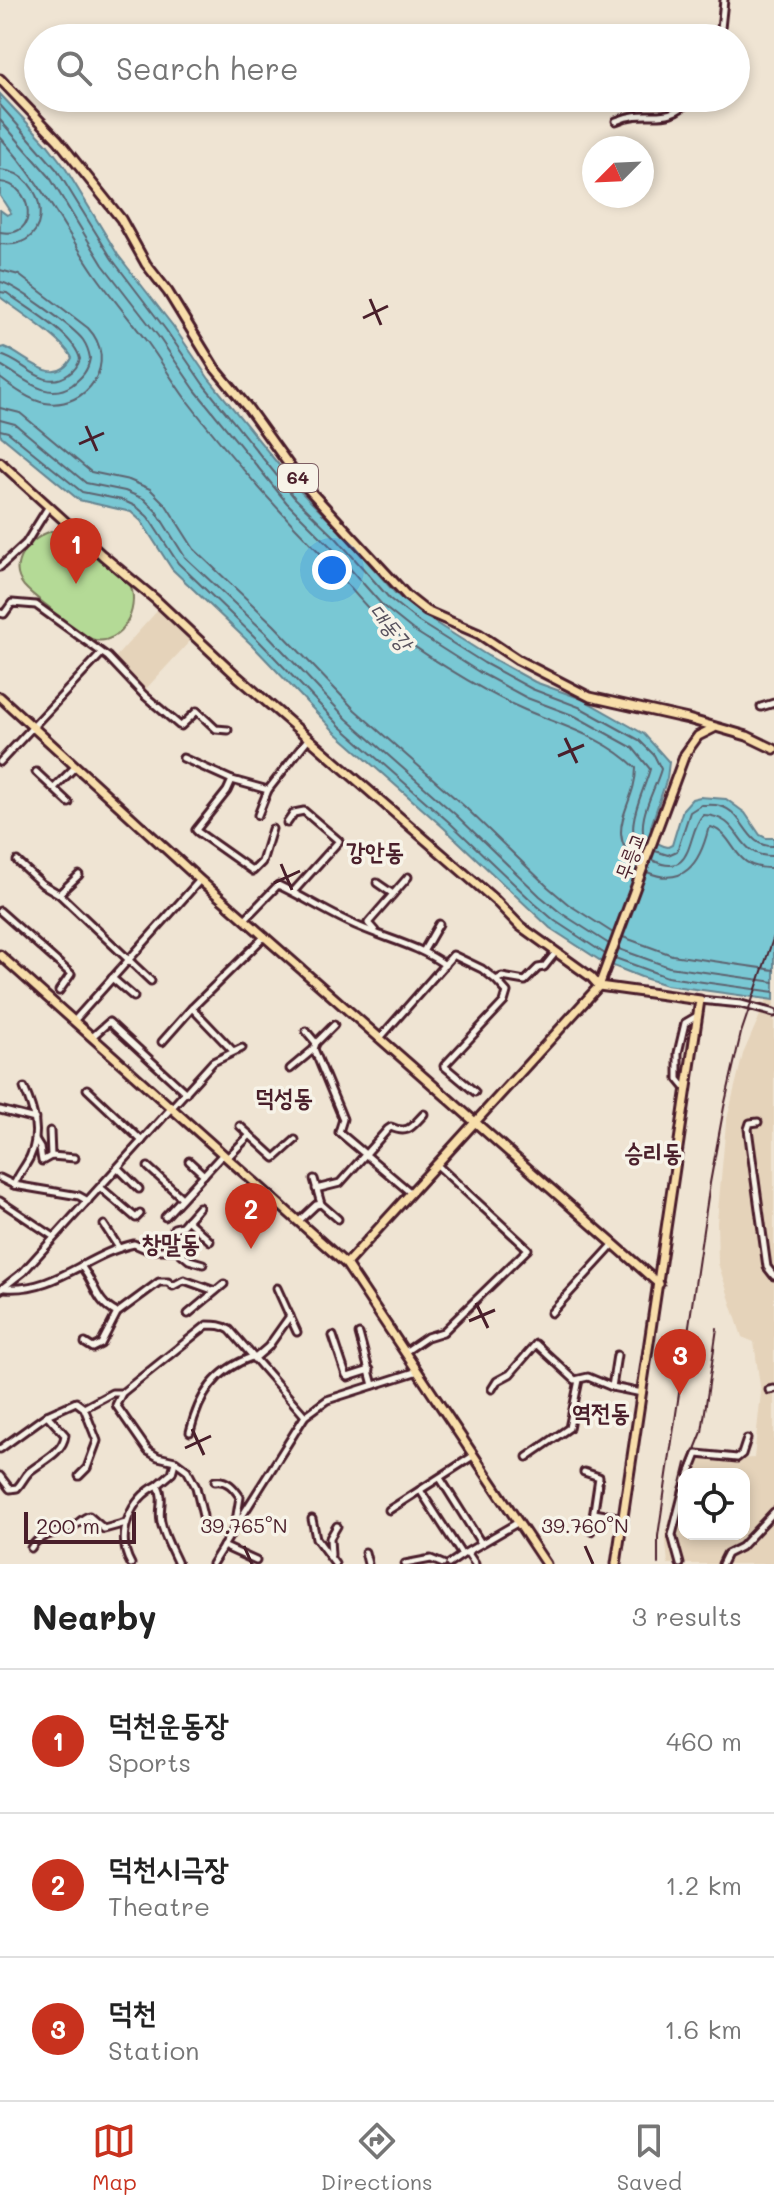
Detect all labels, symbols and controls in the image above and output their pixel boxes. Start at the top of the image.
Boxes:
search box [24,24,750,112]
icon: search [52,46,96,90]
text: Search here [116,48,299,88]
north arrow [582,136,654,208]
road number: 64 [278,464,318,492]
pin: 1 [50,518,102,584]
your location [312,550,352,590]
water label: 대동강 [363,597,421,658]
street label: 무릉교 [608,828,650,883]
district label: 강안동 [346,835,404,866]
district label: 덕성동 [255,1081,313,1112]
district label: 승리동 [624,1136,682,1167]
pin: 2 [225,1183,277,1249]
district label: 창말동 [142,1227,200,1258]
pin: 3 [654,1329,706,1395]
district label: 역전동 [572,1396,630,1427]
map controls [678,1468,750,1540]
button: locate [678,1468,750,1540]
scale bar [24,1508,136,1544]
text: 200 m [36,1511,100,1540]
text: 39.765°N [201,1512,287,1538]
text: 39.760°N [541,1512,629,1538]
text: Nearby [32,1594,157,1639]
text: 3 results [632,1599,742,1633]
text: 덕천운동장 [108,1703,229,1743]
text: 1 [52,1724,64,1758]
text: 460 m [666,1724,742,1758]
text: Sports [108,1745,191,1779]
text: 덕천시극장 [108,1847,229,1887]
text: 2 [51,1868,65,1902]
text: 1.2 km [665,1868,742,1902]
text: Theatre [108,1889,210,1923]
text: 덕천 [108,1991,156,2031]
text: 3 [50,2012,66,2046]
text: 1.6 km [664,2012,742,2046]
text: Station [108,2033,200,2067]
tab: Map [92,2119,137,2196]
tab: Directions [321,2119,433,2196]
tab: Saved [617,2119,682,2196]

